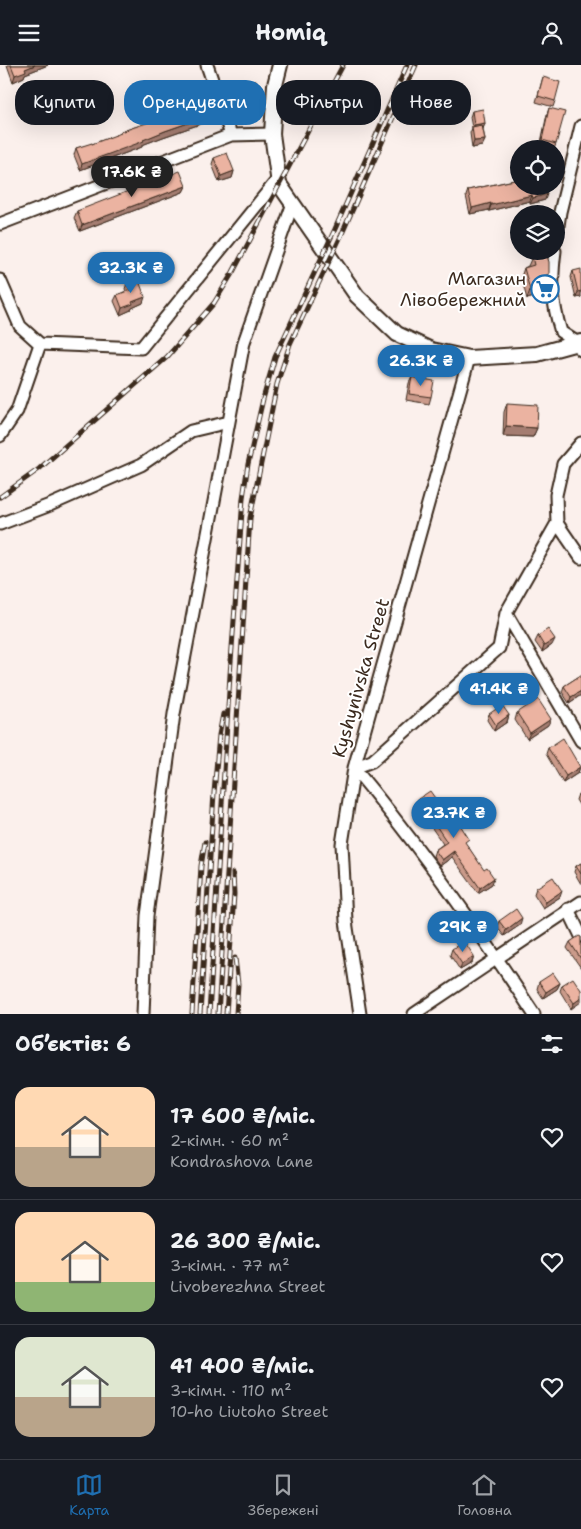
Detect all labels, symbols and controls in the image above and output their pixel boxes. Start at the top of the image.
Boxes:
text: Homiq [255,18,326,47]
icon: menu [15,19,43,47]
icon: person [538,19,566,47]
chip: Купити [15,80,114,125]
chip: Орендувати [124,80,266,125]
chip: Фільтри [276,80,381,125]
chip: Нове [391,80,471,125]
map controls [510,140,565,260]
button: locate [510,140,565,195]
pin: 17.6K ₴ [86,155,178,198]
text: 17.6K ₴ [102,161,162,182]
button: layers [510,205,565,260]
pin: 32.3K ₴ [85,251,177,294]
text: 32.3K ₴ [99,257,163,278]
place label: Магазин Лівобережний [400,267,526,312]
supermarket icon: Магазин Лівобережний [530,274,560,304]
pin: 26.3K ₴ [375,345,467,387]
text: 26.3K ₴ [389,350,453,371]
street label: Kyshynivska Street [327,595,395,760]
pin: 41.4K ₴ [453,673,545,715]
text: 41.4K ₴ [470,678,528,699]
pin: 23.7K ₴ [408,797,500,839]
text: 23.7K ₴ [422,802,486,823]
pin: 29K ₴ [428,911,498,953]
text: 29K ₴ [438,916,488,937]
text: Об’єктів: 6 [15,1030,131,1058]
icon: filters [538,1030,566,1058]
text: 17 600 ₴/міс. [170,1102,316,1130]
icon: home [55,1107,115,1167]
icon: heart [538,1123,566,1151]
text: 2-кімн. · 60 m² [170,1130,289,1151]
text: Kondrashova Lane [170,1151,313,1172]
text: 26 300 ₴/міс. [170,1227,321,1255]
icon: home [55,1232,115,1292]
icon: heart [538,1248,566,1276]
text: 3-кімн. · 77 m² [170,1255,290,1276]
text: Livoberezhna Street [170,1276,326,1297]
text: 41 400 ₴/міс. [170,1352,315,1380]
icon: home [55,1357,115,1417]
icon: heart [538,1373,566,1401]
text: 3-кімн. · 110 m² [170,1380,292,1401]
text: 10-ho Liutoho Street [170,1401,328,1422]
tab: Карта [69,1471,109,1519]
tab: Збережені [248,1471,319,1519]
tab: Головна [457,1471,512,1519]

